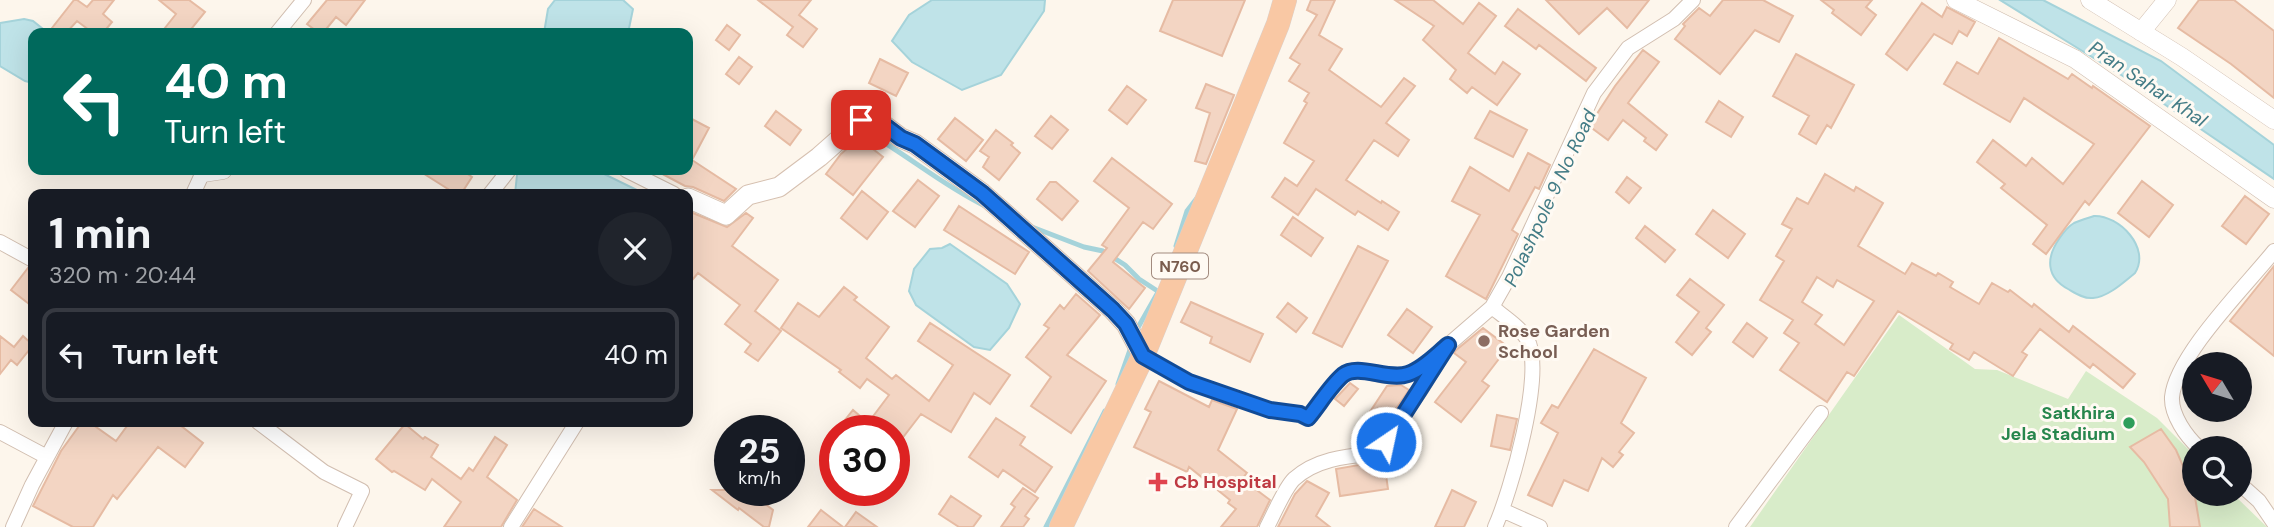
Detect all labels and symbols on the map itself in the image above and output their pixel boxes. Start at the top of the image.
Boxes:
water label: Pran Sahar Khal [2084,35,2212,133]
pin [831,90,891,150]
water label: Polashpole 9 No Road [1498,104,1603,291]
road number: N760 [1152,254,1208,278]
place label: Rose Garden School [1498,319,1610,364]
marker: Rose Garden School [1476,333,1492,349]
north arrow [2182,352,2252,422]
place label: Satkhira Jela Stadium [2001,401,2115,446]
position arrow [1349,405,1423,479]
speed limit sign: 30 [819,415,910,506]
marker: Satkhira Jela Stadium [2121,415,2137,431]
place label: Cb Hospital [1174,470,1277,494]
marker: Cb Hospital [1148,472,1168,492]

